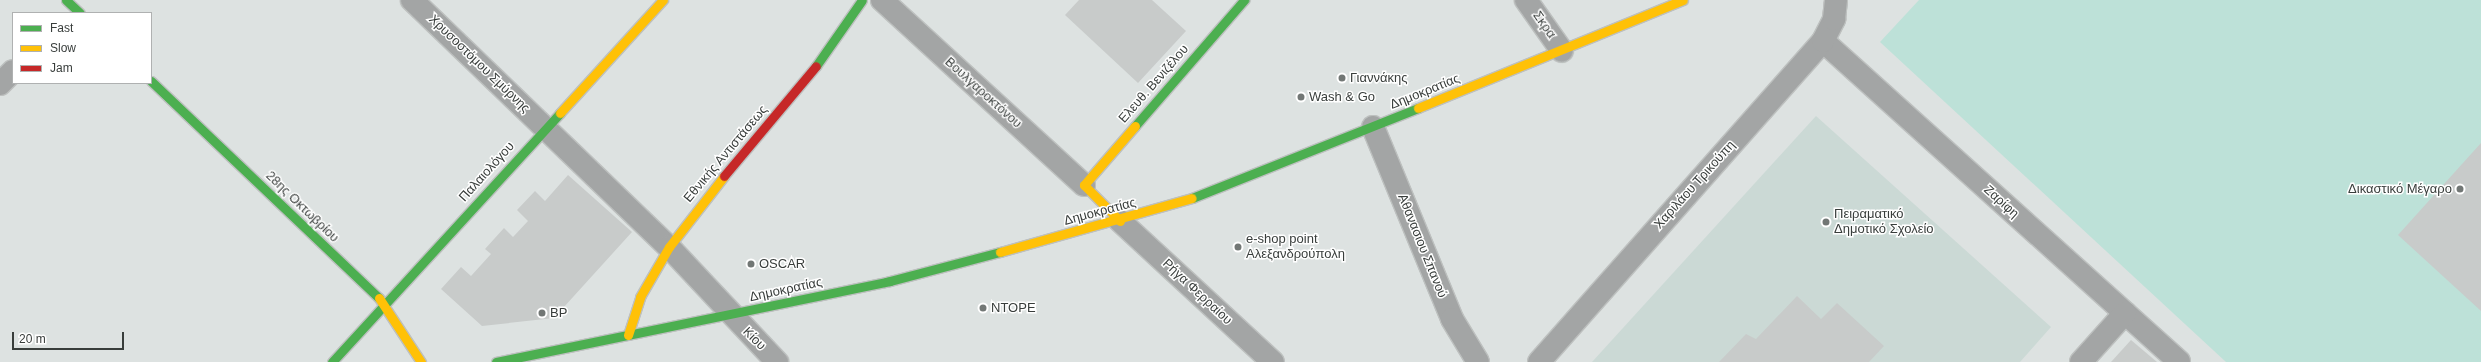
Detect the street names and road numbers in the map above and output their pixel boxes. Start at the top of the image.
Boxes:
street label: Σκρα [1529,8,1559,42]
street label: Χρυσοστόμου Σμύρνης [425,12,533,116]
street label: Ελευθ. Βενιζέλου [1116,42,1192,126]
street label: Βουλγαροκτόνου [941,54,1025,132]
street label: Δημοκρατίας [1388,71,1462,113]
street label: Εθνικής Αντιστάσεως [681,102,771,206]
street label: Χαριλάου Τρικούπη [1651,138,1739,232]
street label: Παλαιολόγου [456,139,518,205]
street label: 28ης Οκτωβρίου [262,168,342,246]
street label: Ζαρίφη [1980,182,2022,222]
street label: Αθανασιου Σπανού [1394,192,1450,300]
street label: Δημοκρατίας [1062,195,1138,229]
street label: Ρήγα Φερραίου [1159,256,1235,328]
street label: Δημοκρατίας [748,275,824,305]
street label: Κίου [739,324,769,354]

